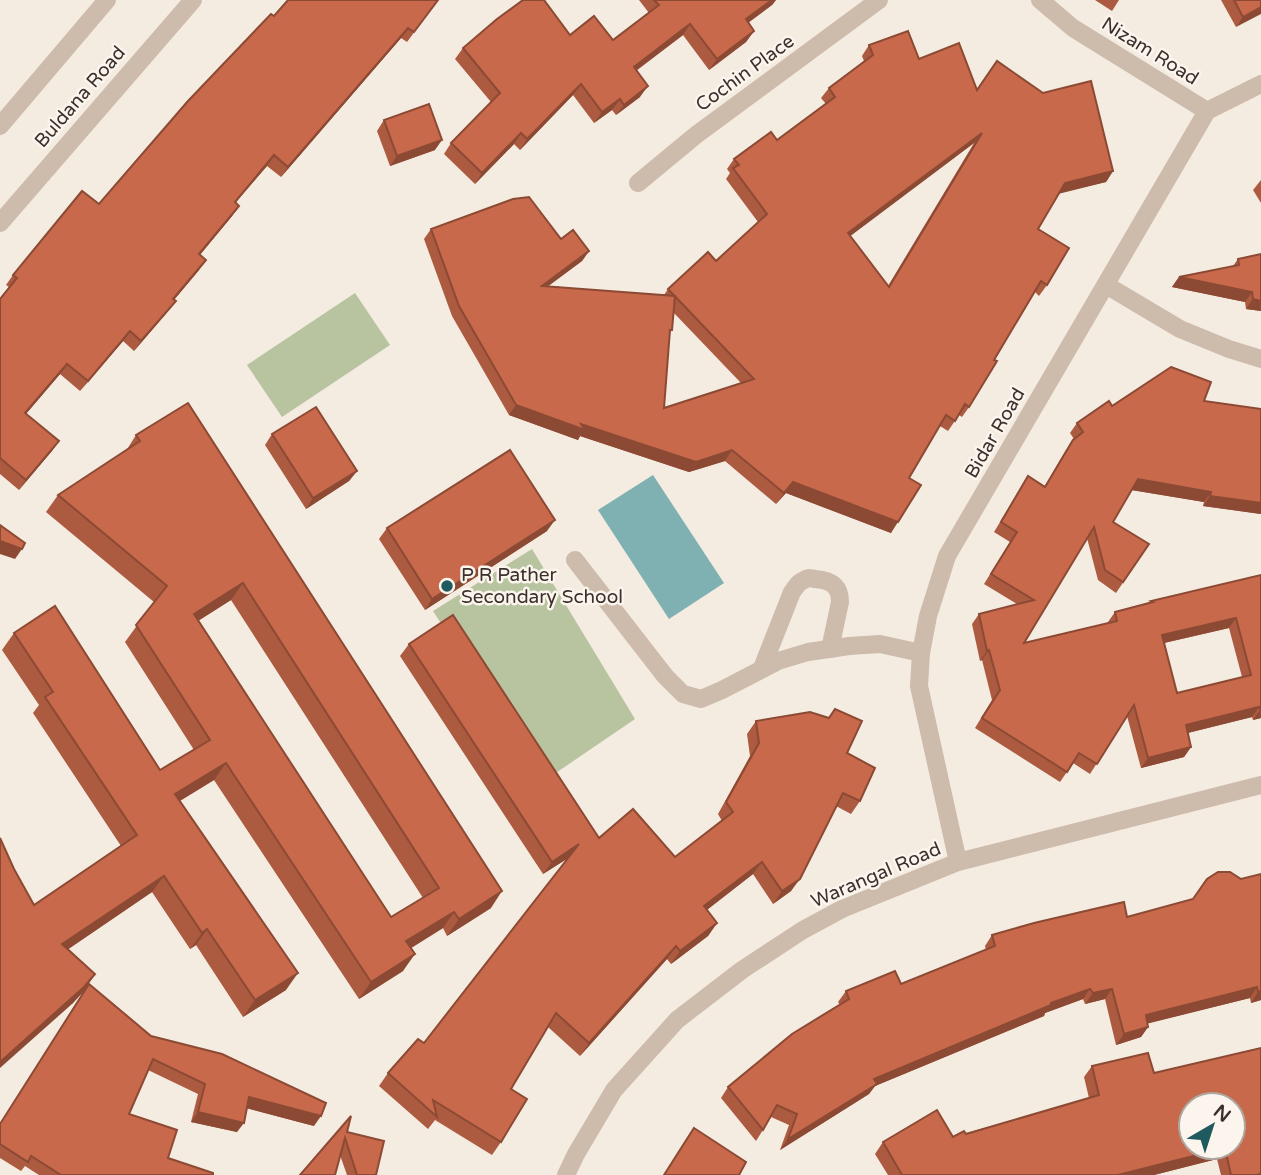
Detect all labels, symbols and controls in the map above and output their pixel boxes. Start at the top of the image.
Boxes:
street label: Nizam Road [1097,13,1203,89]
street label: Cochin Place [692,30,798,116]
street label: Buldana Road [30,42,130,152]
street label: Bidar Road [960,384,1030,482]
place label: P R Pather Secondary School [461,564,623,608]
marker: P R Pather Secondary School [439,578,455,594]
street label: Warangal Road [808,838,944,912]
north arrow [1177,1091,1247,1161]
text: N [1209,1100,1235,1127]

